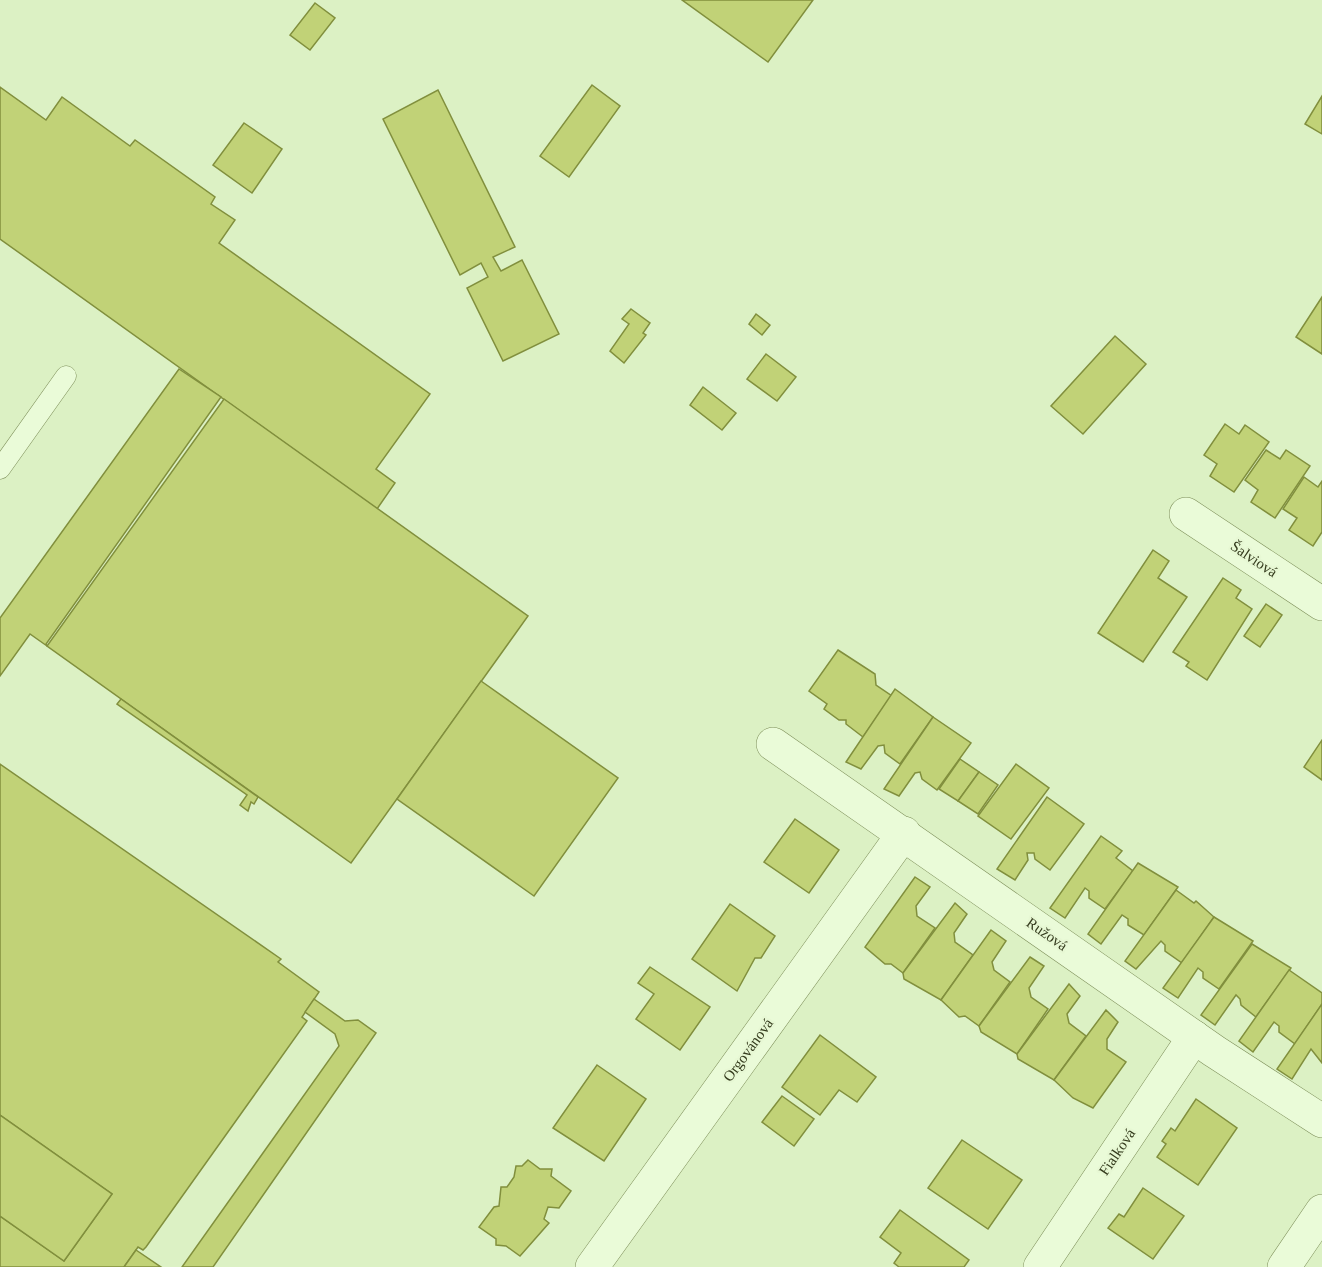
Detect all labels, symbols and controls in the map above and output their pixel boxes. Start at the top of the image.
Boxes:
street label: Šalviová [1228,538,1281,580]
street label: Ružová [1024,914,1071,954]
street label: Orgovánová [720,1015,776,1085]
street label: Fialková [1096,1125,1138,1178]

